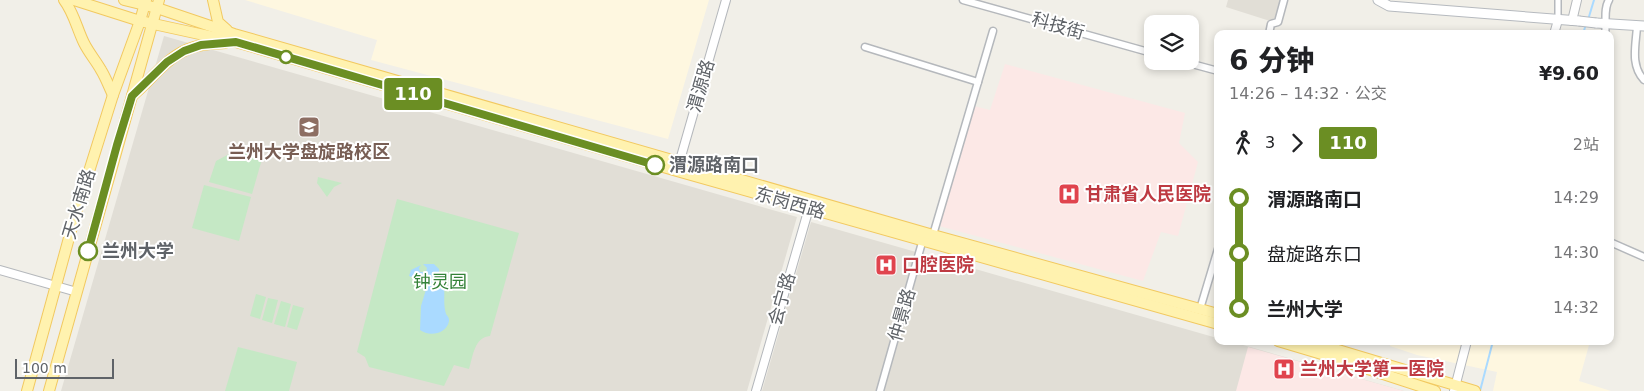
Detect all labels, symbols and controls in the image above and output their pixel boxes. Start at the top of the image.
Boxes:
street label: 科技街 [1029,8,1087,43]
map controls [1144,15,1199,70]
button: layers [1144,15,1199,70]
text: 6 分钟 [1229,44,1314,77]
unlabelled marker [279,50,293,64]
street label: 渭源路 [683,57,718,115]
text: ¥9.60 [1539,62,1599,84]
line badge: 110 [384,78,442,110]
text: 110 [394,83,432,104]
text: 14:26 – 14:32 · 公交 [1229,84,1387,103]
school or university icon: 兰州大学盘旋路校区 [297,115,321,139]
icon: walk [1229,129,1257,157]
icon: forward [1283,129,1311,157]
text: 110 [1329,132,1367,153]
text: 3 [1265,133,1275,152]
text: 2站 [1573,135,1599,154]
place label: 兰州大学盘旋路校区 [228,141,390,162]
place label: 渭源路南口 [669,154,759,175]
marker: 渭源路南口 [645,155,665,175]
street label: 天水南路 [58,166,99,241]
hospital icon: 甘肃省人民医院 [1057,182,1081,206]
street label: 东岗西路 [753,183,828,223]
place label: 甘肃省人民医院 [1085,183,1211,204]
text: 渭源路南口 [1267,188,1362,210]
text: 14:29 [1553,188,1599,207]
place label: 兰州大学 [102,240,174,261]
marker: 兰州大学 [78,241,98,261]
text: 盘旋路东口 [1267,243,1362,265]
text: 14:30 [1553,243,1599,262]
hospital icon: 口腔医院 [874,253,898,277]
place label: 口腔医院 [902,254,974,275]
street label: 会宁路 [764,270,799,328]
park label: 钟灵园 [413,271,467,292]
street label: 仲景路 [884,286,919,344]
text: 兰州大学 [1267,298,1343,320]
text: 14:32 [1553,298,1599,317]
scale bar [15,356,114,379]
hospital icon: 兰州大学第一医院 [1272,357,1296,381]
place label: 兰州大学第一医院 [1300,358,1444,379]
text: 100 m [22,360,67,376]

